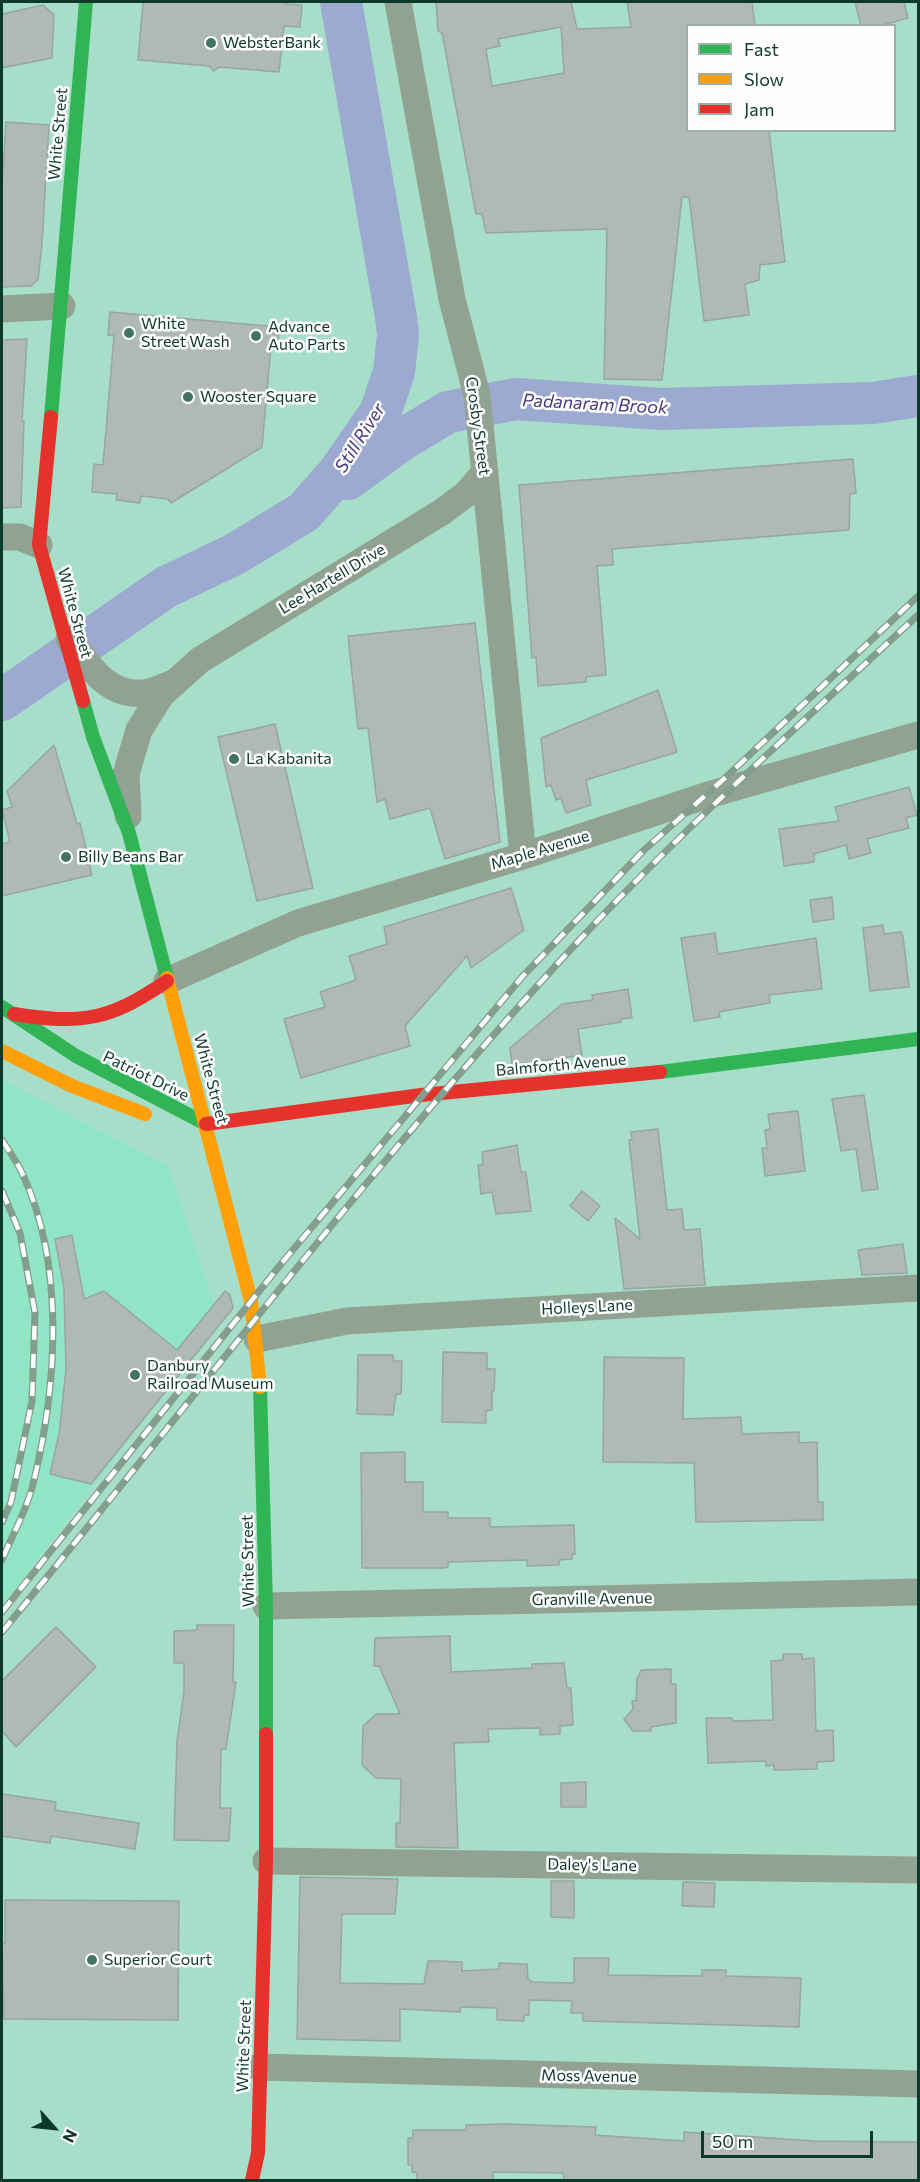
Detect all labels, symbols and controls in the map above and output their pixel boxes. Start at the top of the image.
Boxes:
legend [686,24,896,132]
place label: WebsterBank [223,33,321,53]
marker: WebsterBank [204,36,218,50]
text: Fast [744,38,779,60]
text: Slow [744,68,784,90]
street label: White Street [44,87,72,181]
text: Jam [744,98,774,120]
place label: White Street Wash [141,314,230,352]
place label: Advance Auto Parts [268,317,346,355]
marker: White Street Wash [122,326,136,340]
marker: Advance Auto Parts [249,329,263,343]
street label: Crosby Street [462,375,494,477]
place label: Wooster Square [200,387,316,407]
water label: Padanaram Brook [522,389,668,419]
marker: Wooster Square [181,390,195,404]
water label: Still River [330,399,390,477]
street label: Lee Hartell Drive [275,540,389,618]
street label: White Street [54,566,96,660]
place label: La Kabanita [246,749,332,769]
marker: La Kabanita [227,752,241,766]
street label: Maple Avenue [488,826,592,874]
place label: Billy Beans Bar [78,847,184,867]
marker: Billy Beans Bar [59,850,73,864]
street label: White Street [190,1032,232,1126]
street label: Patriot Drive [100,1047,192,1105]
street label: Balmforth Avenue [495,1050,627,1080]
street label: Holleys Lane [541,1295,633,1319]
place label: Danbury Railroad Museum [147,1356,273,1394]
marker: Danbury Railroad Museum [128,1368,142,1382]
street label: White Street [238,1514,258,1608]
street label: Granville Avenue [532,1588,652,1610]
street label: Daley's Lane [547,1855,637,1875]
place label: Superior Court [104,1950,212,1970]
marker: Superior Court [85,1953,99,1967]
street label: White Street [233,1999,255,2093]
street label: Moss Avenue [541,2066,637,2086]
north arrow [24,2098,84,2158]
scale bar [704,2119,876,2157]
text: N [59,2127,82,2146]
text: 50 m [712,2130,753,2152]

